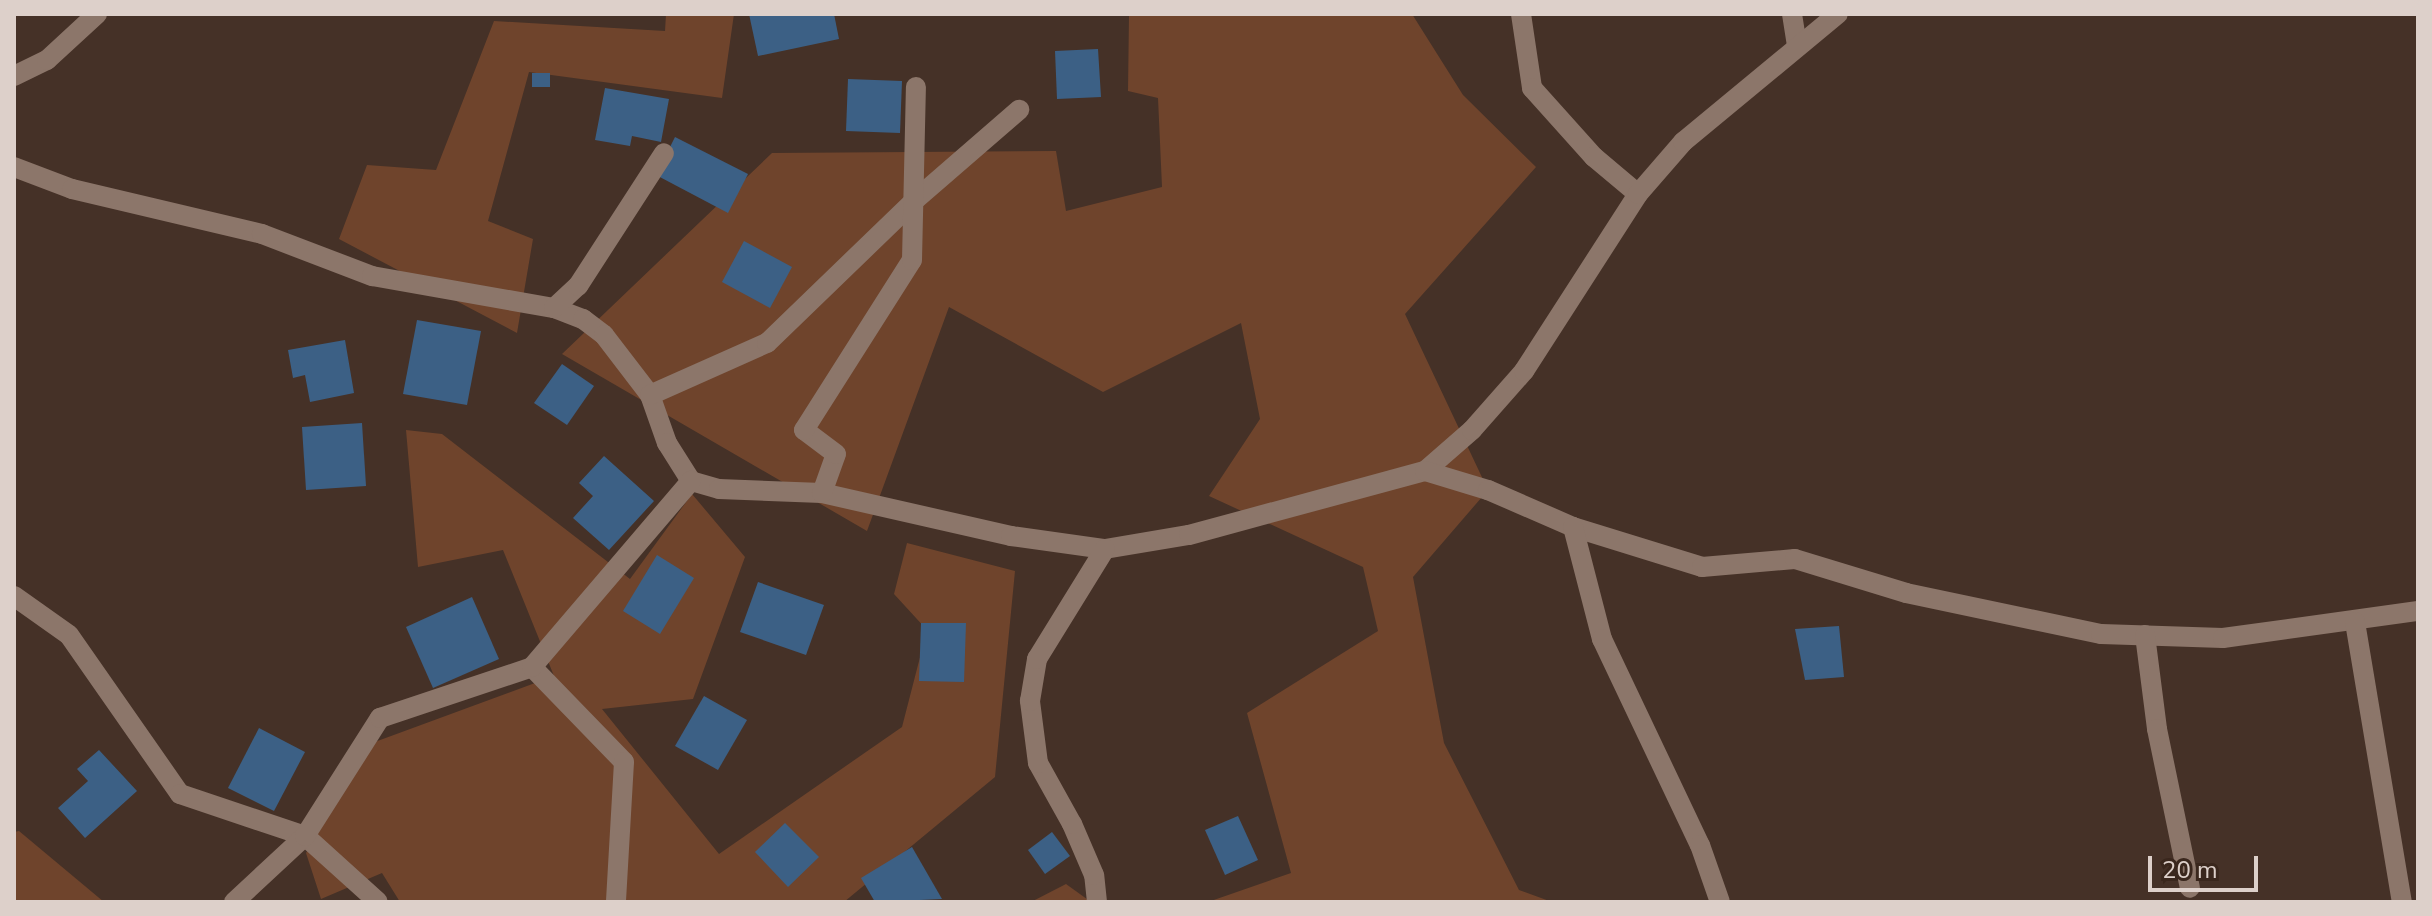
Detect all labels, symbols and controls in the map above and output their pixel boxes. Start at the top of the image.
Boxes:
scale bar [2152,840,2262,890]
text: 20 m [2162,854,2218,886]

